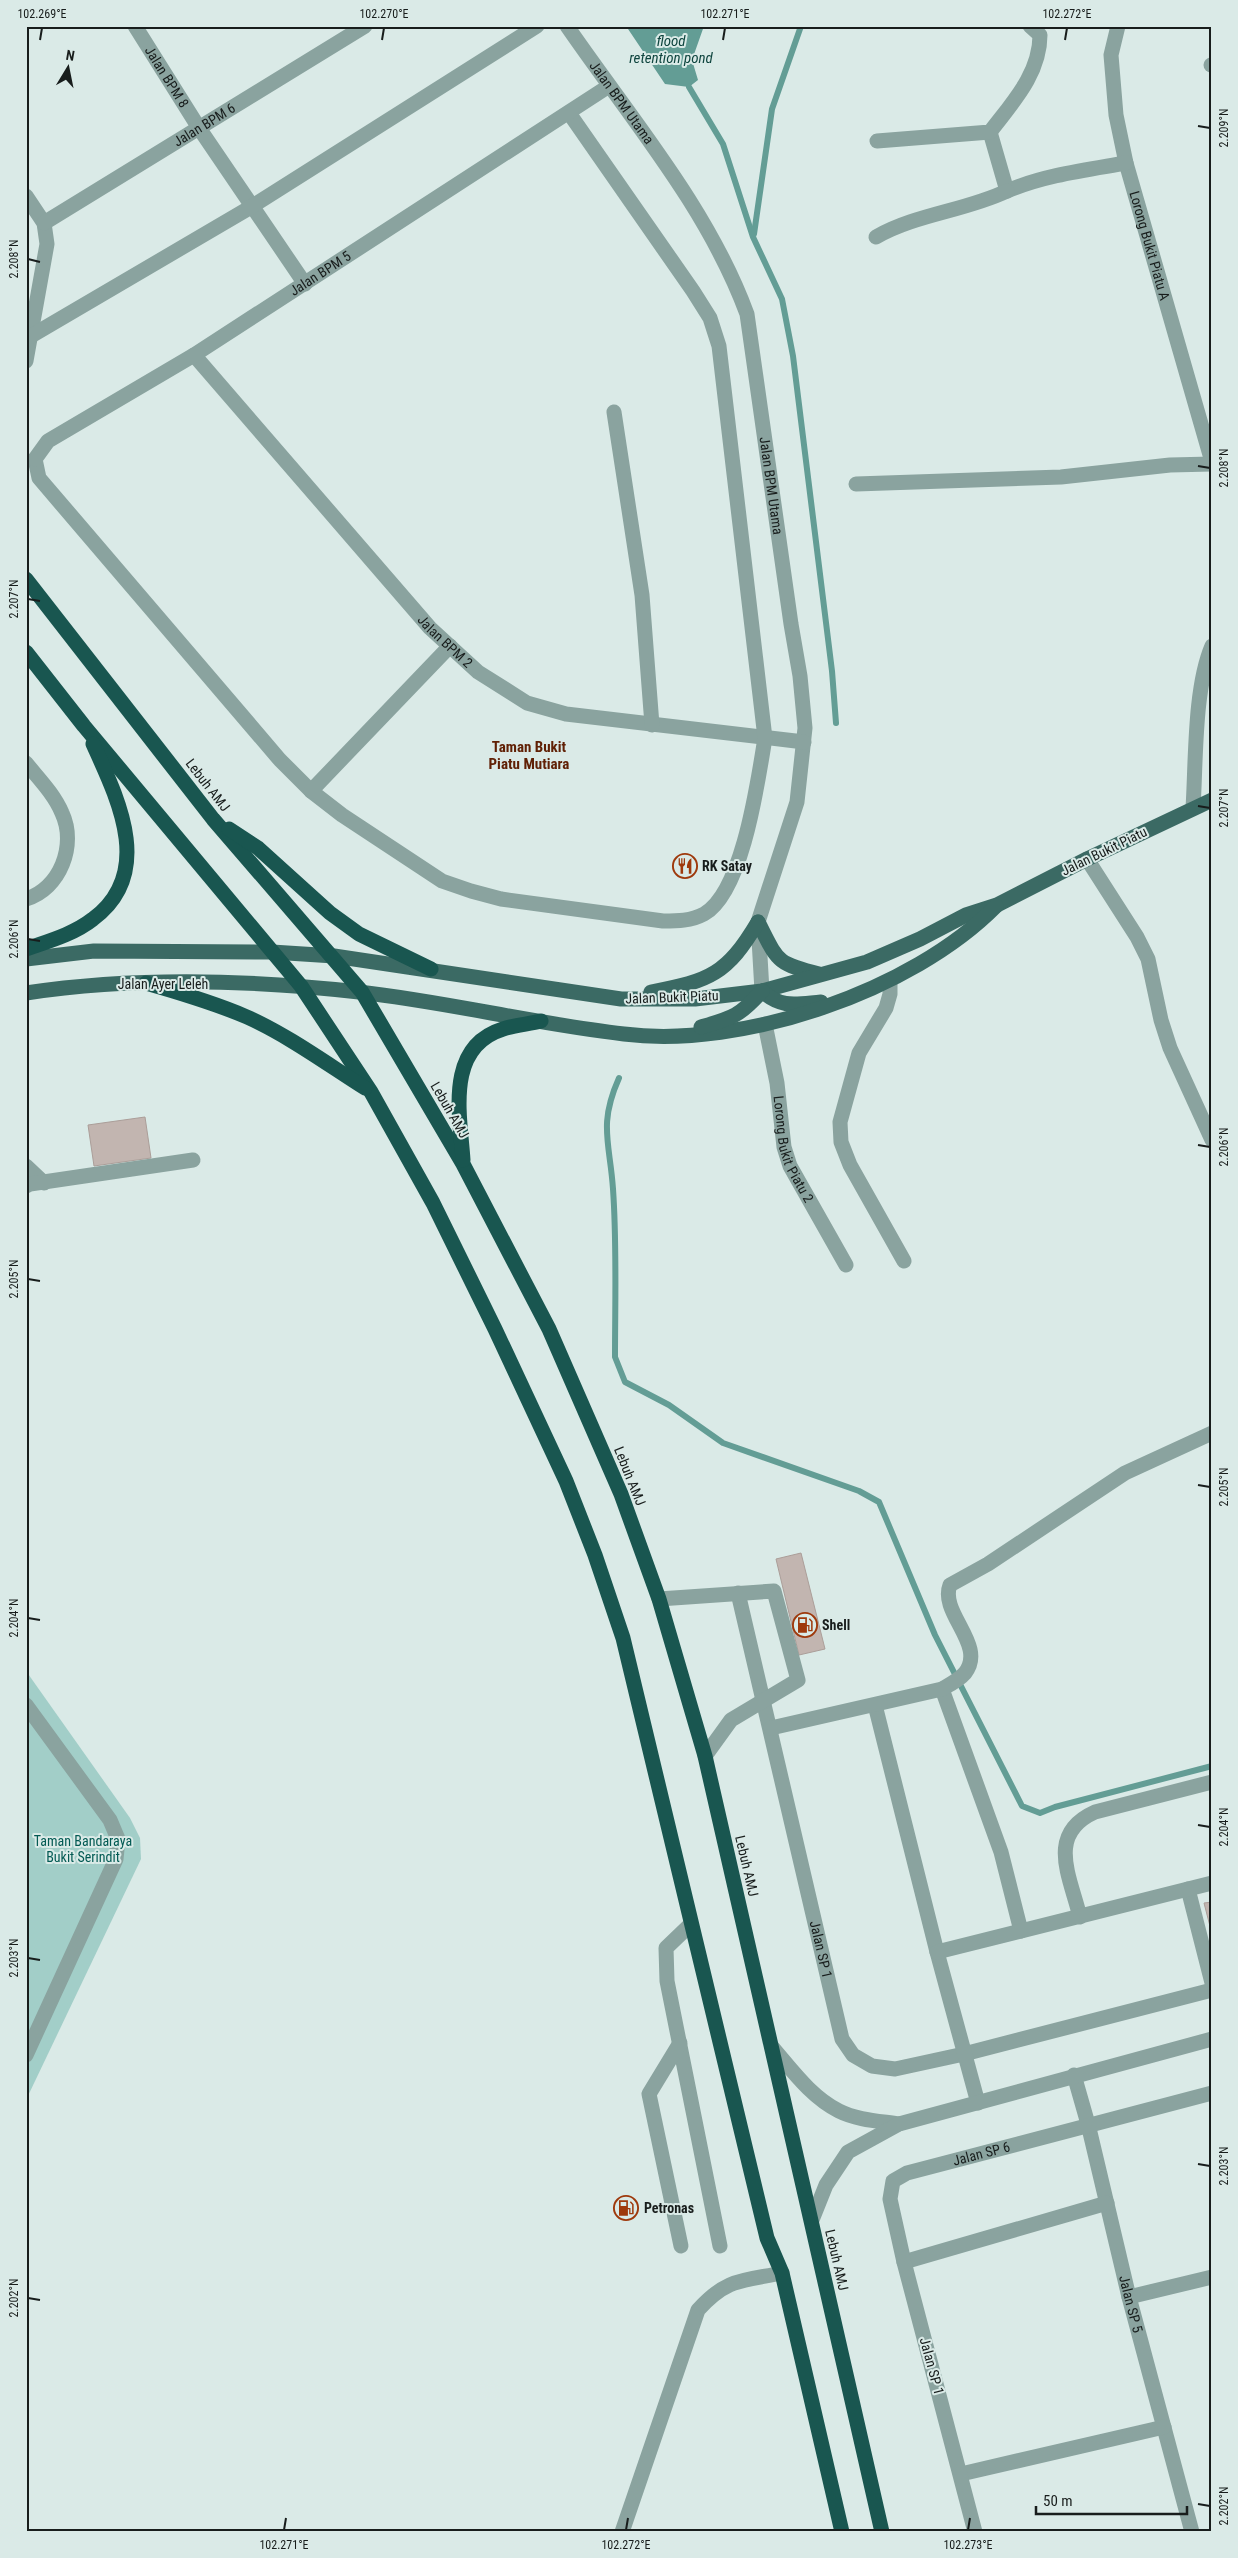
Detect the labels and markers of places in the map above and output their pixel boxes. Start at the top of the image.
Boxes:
restaurant icon: RK Satay [672,853,698,879]
place label: RK Satay [702,858,753,874]
fuel station icon: Shell [792,1612,818,1638]
place label: Shell [822,1617,850,1633]
fuel station icon: Petronas [613,2195,639,2221]
place label: Petronas [644,2200,694,2216]

